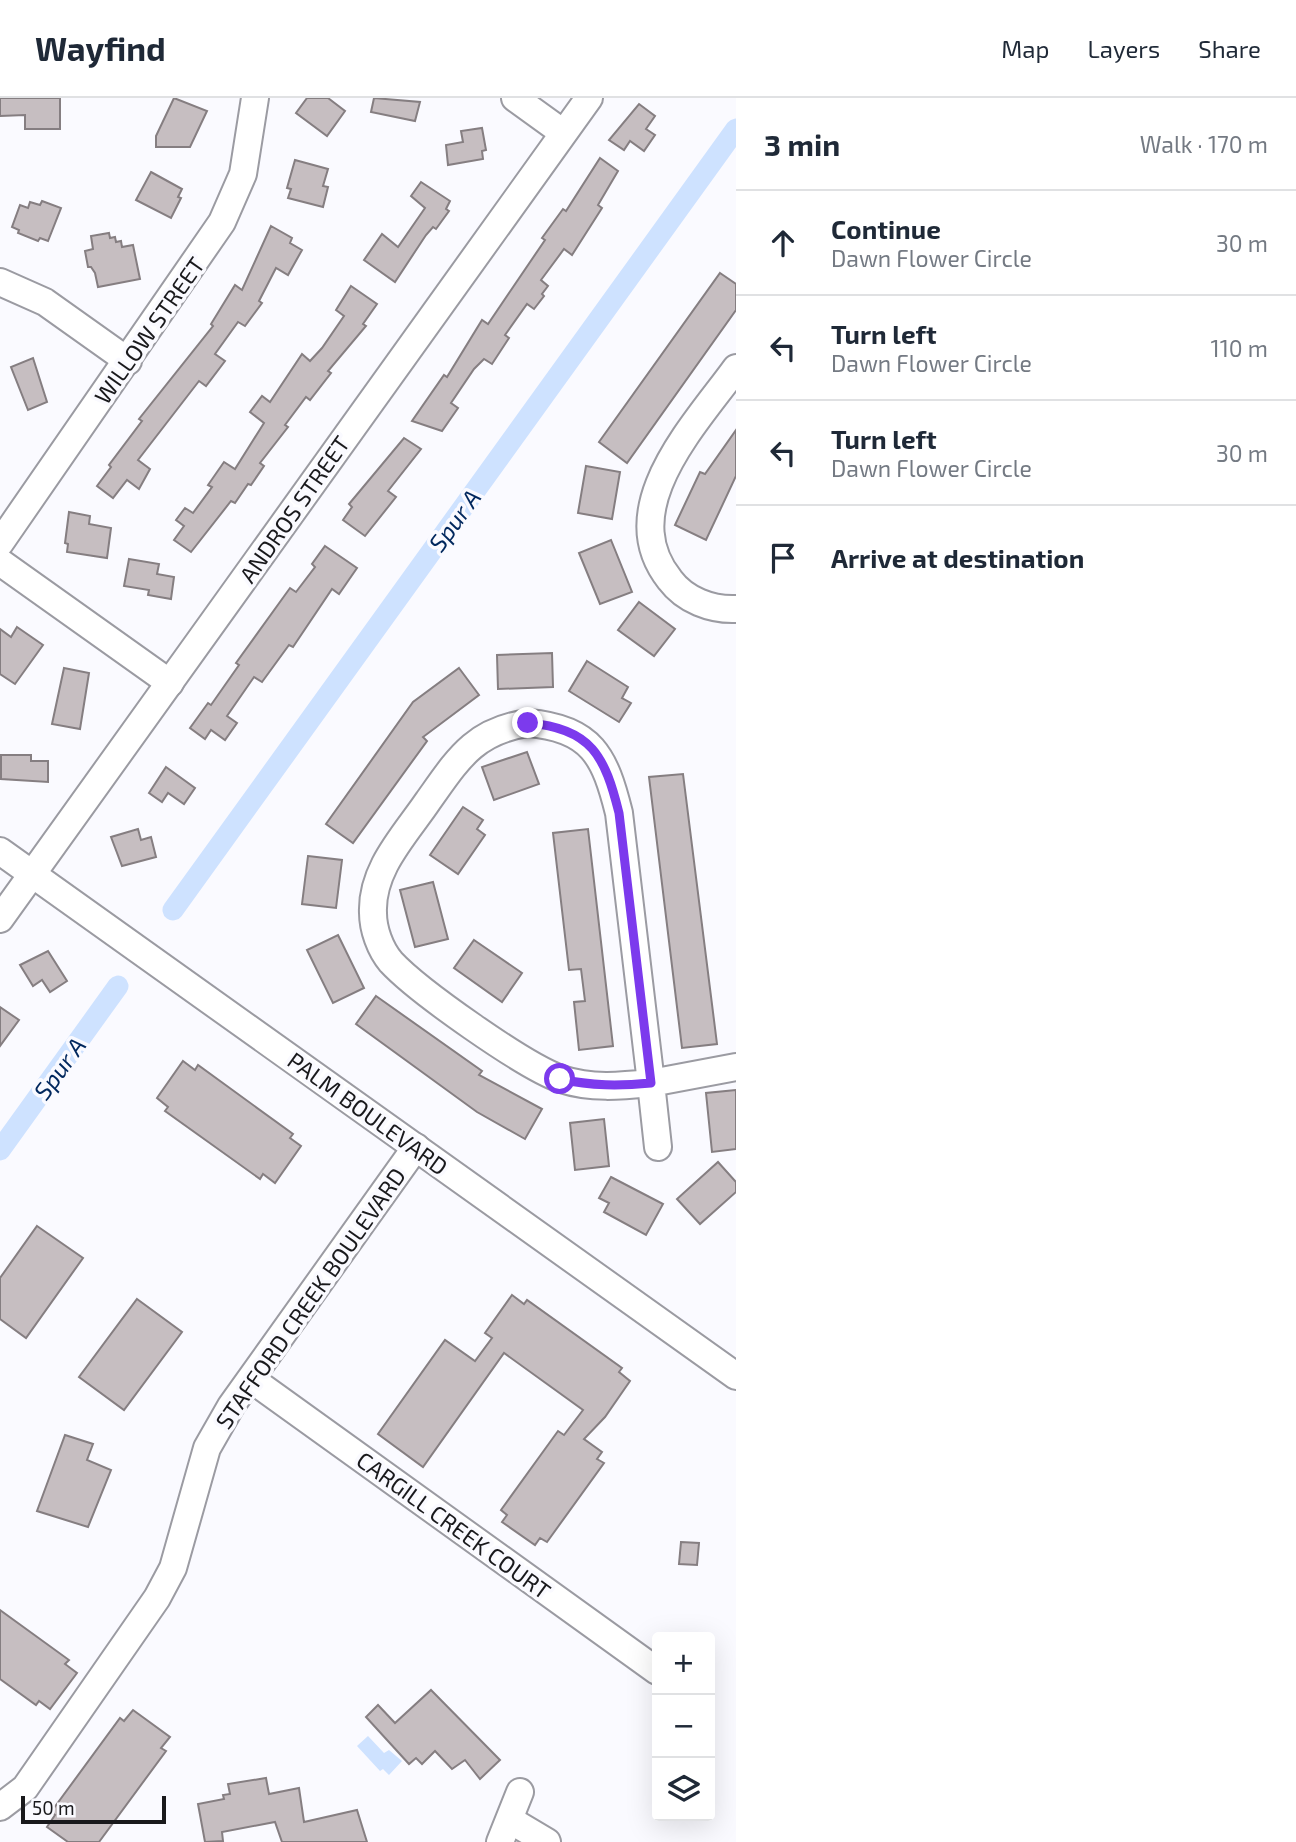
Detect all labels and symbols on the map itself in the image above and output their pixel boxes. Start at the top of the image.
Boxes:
street label: WILLOW STREET [88,251,210,409]
street label: ANDROS STREET [233,430,355,588]
water label: Spur A [422,483,486,557]
route end [512,707,543,738]
water label: Spur A [27,1031,91,1105]
street label: PALM BOULEVARD [283,1046,453,1180]
route start [544,1063,575,1094]
street label: STAFFORD CREEK BOULEVARD [209,1162,411,1434]
street label: CARGILL CREEK COURT [352,1445,556,1605]
scale bar [21,1793,166,1825]

